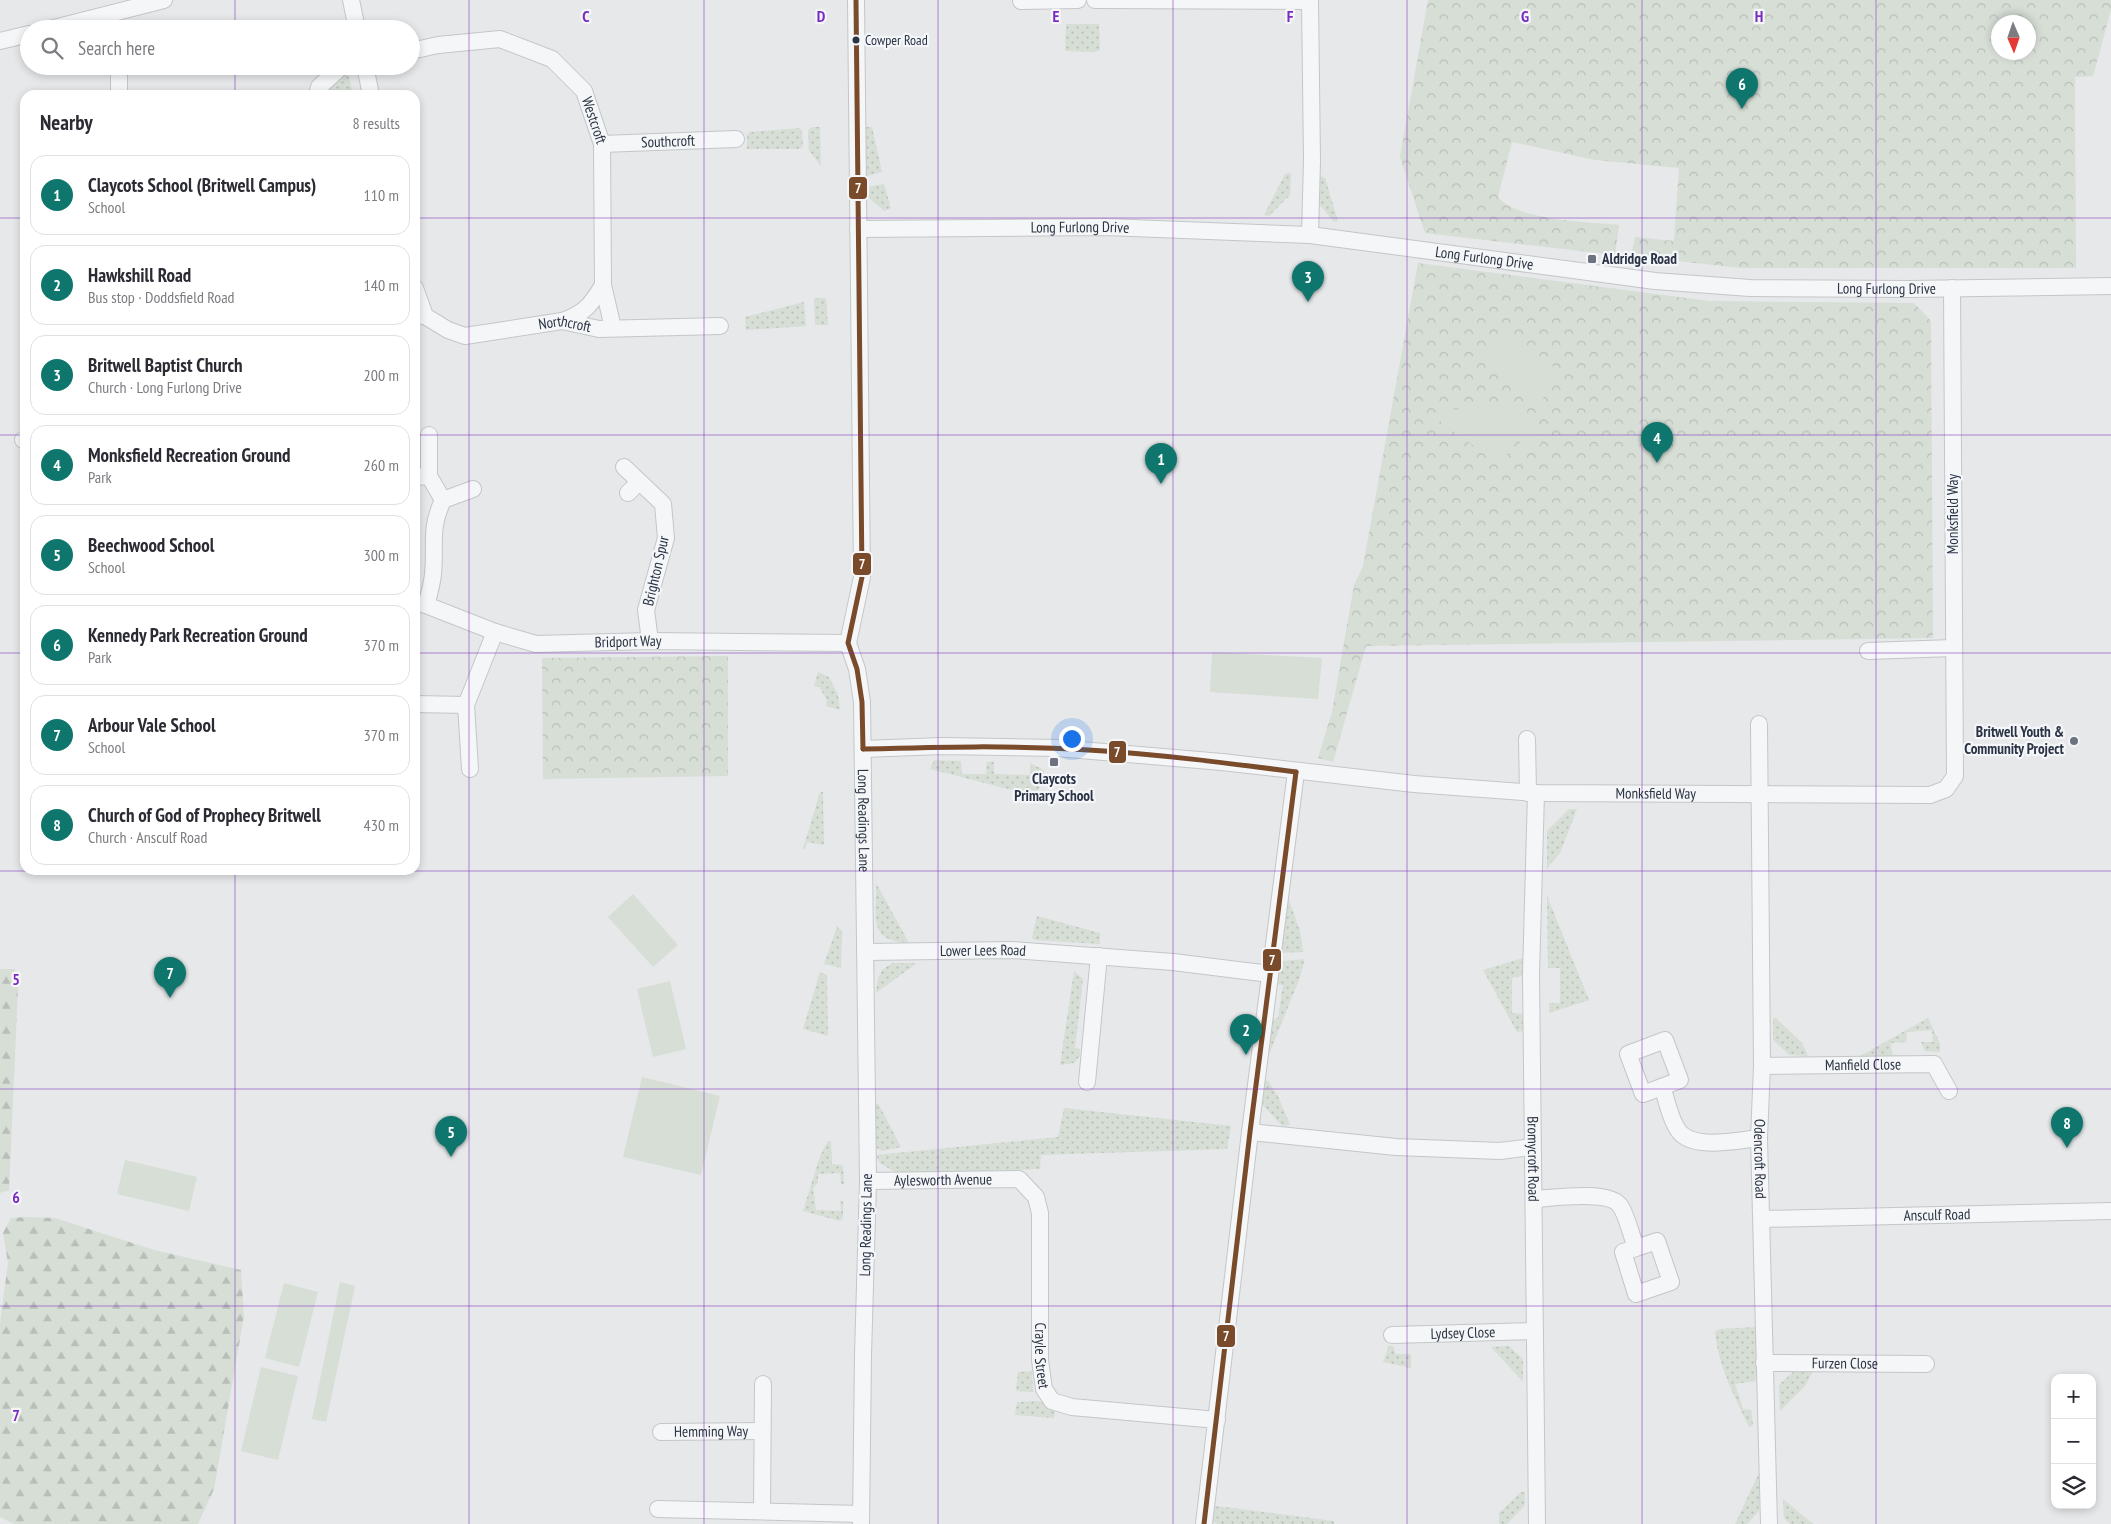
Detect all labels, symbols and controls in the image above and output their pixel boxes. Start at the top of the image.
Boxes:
text: C [582,6,590,26]
text: D [817,6,826,26]
text: E [1053,6,1060,26]
text: F [1287,6,1294,26]
text: G [1521,6,1529,26]
text: H [1755,6,1763,26]
north arrow [1991,15,2036,60]
search box [20,20,420,75]
place label: Cowper Road [865,31,928,49]
icon: search [38,34,66,62]
marker: Cowper Road [851,35,861,45]
text: Search here [78,36,155,60]
pin: 6 [1726,68,1758,109]
street label: Westcroft [578,94,611,146]
text: Nearby [40,109,93,136]
text: 8 results [353,113,400,133]
street label: Southcroft [641,131,695,152]
text: Claycots School (Britwell Campus) [88,173,316,197]
line badge: 7 [848,176,868,200]
text: 7 [855,179,862,197]
text: 1 [53,185,61,205]
text: 110 m [364,185,399,205]
text: School [88,197,125,217]
street label: Long Furlong Drive [1031,217,1130,237]
street label: Long Furlong Drive [1434,242,1535,274]
place label: Aldridge Road [1601,249,1677,268]
marker: Aldridge Road [1586,253,1598,265]
pin: 3 [1292,261,1324,302]
text: Hawkshill Road [88,263,191,287]
text: 2 [53,275,61,295]
text: 140 m [364,275,399,295]
street label: Long Furlong Drive [1837,279,1936,298]
text: Bus stop · Doddsfield Road [88,287,235,307]
street label: Northcroft [537,311,593,336]
text: Britwell Baptist Church [88,353,243,377]
text: 3 [53,365,61,385]
text: 200 m [364,365,399,385]
text: Church · Long Furlong Drive [88,377,242,397]
pin: 4 [1641,422,1673,463]
text: Monksfield Recreation Ground [88,443,291,467]
pin: 1 [1145,443,1177,484]
text: 4 [53,455,61,475]
text: 260 m [364,455,399,475]
text: Park [88,467,112,487]
street label: Monksfield Way [1943,473,1962,554]
text: Beechwood School [88,533,214,557]
street label: Brighton Spur [638,533,673,608]
text: 5 [53,545,61,565]
text: 300 m [364,545,399,565]
line badge: 7 [852,552,872,576]
text: 7 [859,555,866,573]
text: School [88,557,125,577]
text: Kennedy Park Recreation Ground [88,623,308,647]
street label: Bridport Way [594,631,662,651]
text: 6 [53,635,61,655]
text: 370 m [364,635,399,655]
text: Park [88,647,112,667]
text: Arbour Vale School [88,713,216,737]
place label: Britwell Youth & Community Project [1964,722,2065,758]
text: 7 [53,725,61,745]
text: 370 m [364,725,399,745]
your location [1059,726,1085,752]
marker: Britwell Youth & Community Project [2068,735,2080,747]
text: School [88,737,125,757]
line badge: 7 [1108,740,1127,764]
text: 7 [1114,743,1121,761]
marker: Claycots Primary School [1048,756,1060,768]
street label: Long Readings Lane [854,769,874,872]
place label: Claycots Primary School [1014,769,1094,805]
street label: Monksfield Way [1615,783,1696,803]
text: Church of God of Prophecy Britwell [88,803,321,827]
text: 8 [53,815,61,835]
text: 430 m [364,815,399,835]
text: Church · Ansculf Road [88,827,207,847]
street label: Lower Lees Road [940,940,1027,960]
line badge: 7 [1262,948,1282,972]
text: 7 [1269,951,1276,969]
pin: 7 [154,957,186,998]
text: 5 [12,969,20,989]
pin: 2 [1230,1014,1262,1055]
street label: Manfield Close [1825,1054,1901,1074]
pin: 8 [2051,1107,2083,1148]
pin: 5 [435,1116,467,1157]
street label: Bromycroft Road [1524,1116,1543,1202]
street label: Odencroft Road [1750,1119,1771,1199]
street label: Aylesworth Avenue [894,1169,992,1190]
street label: Long Readings Lane [855,1173,876,1277]
text: 6 [12,1187,20,1207]
street label: Ansculf Road [1903,1204,1971,1225]
street label: Lydsey Close [1430,1322,1496,1343]
street label: Crayle Street [1031,1323,1054,1390]
line badge: 7 [1216,1324,1236,1348]
text: 7 [1223,1327,1230,1345]
street label: Furzen Close [1812,1353,1878,1373]
map controls [2051,1374,2096,1509]
button: + [2051,1374,2096,1419]
text: 7 [12,1405,20,1425]
button: − [2051,1419,2096,1464]
street label: Hemming Way [674,1421,749,1441]
button: layers [2051,1464,2096,1509]

